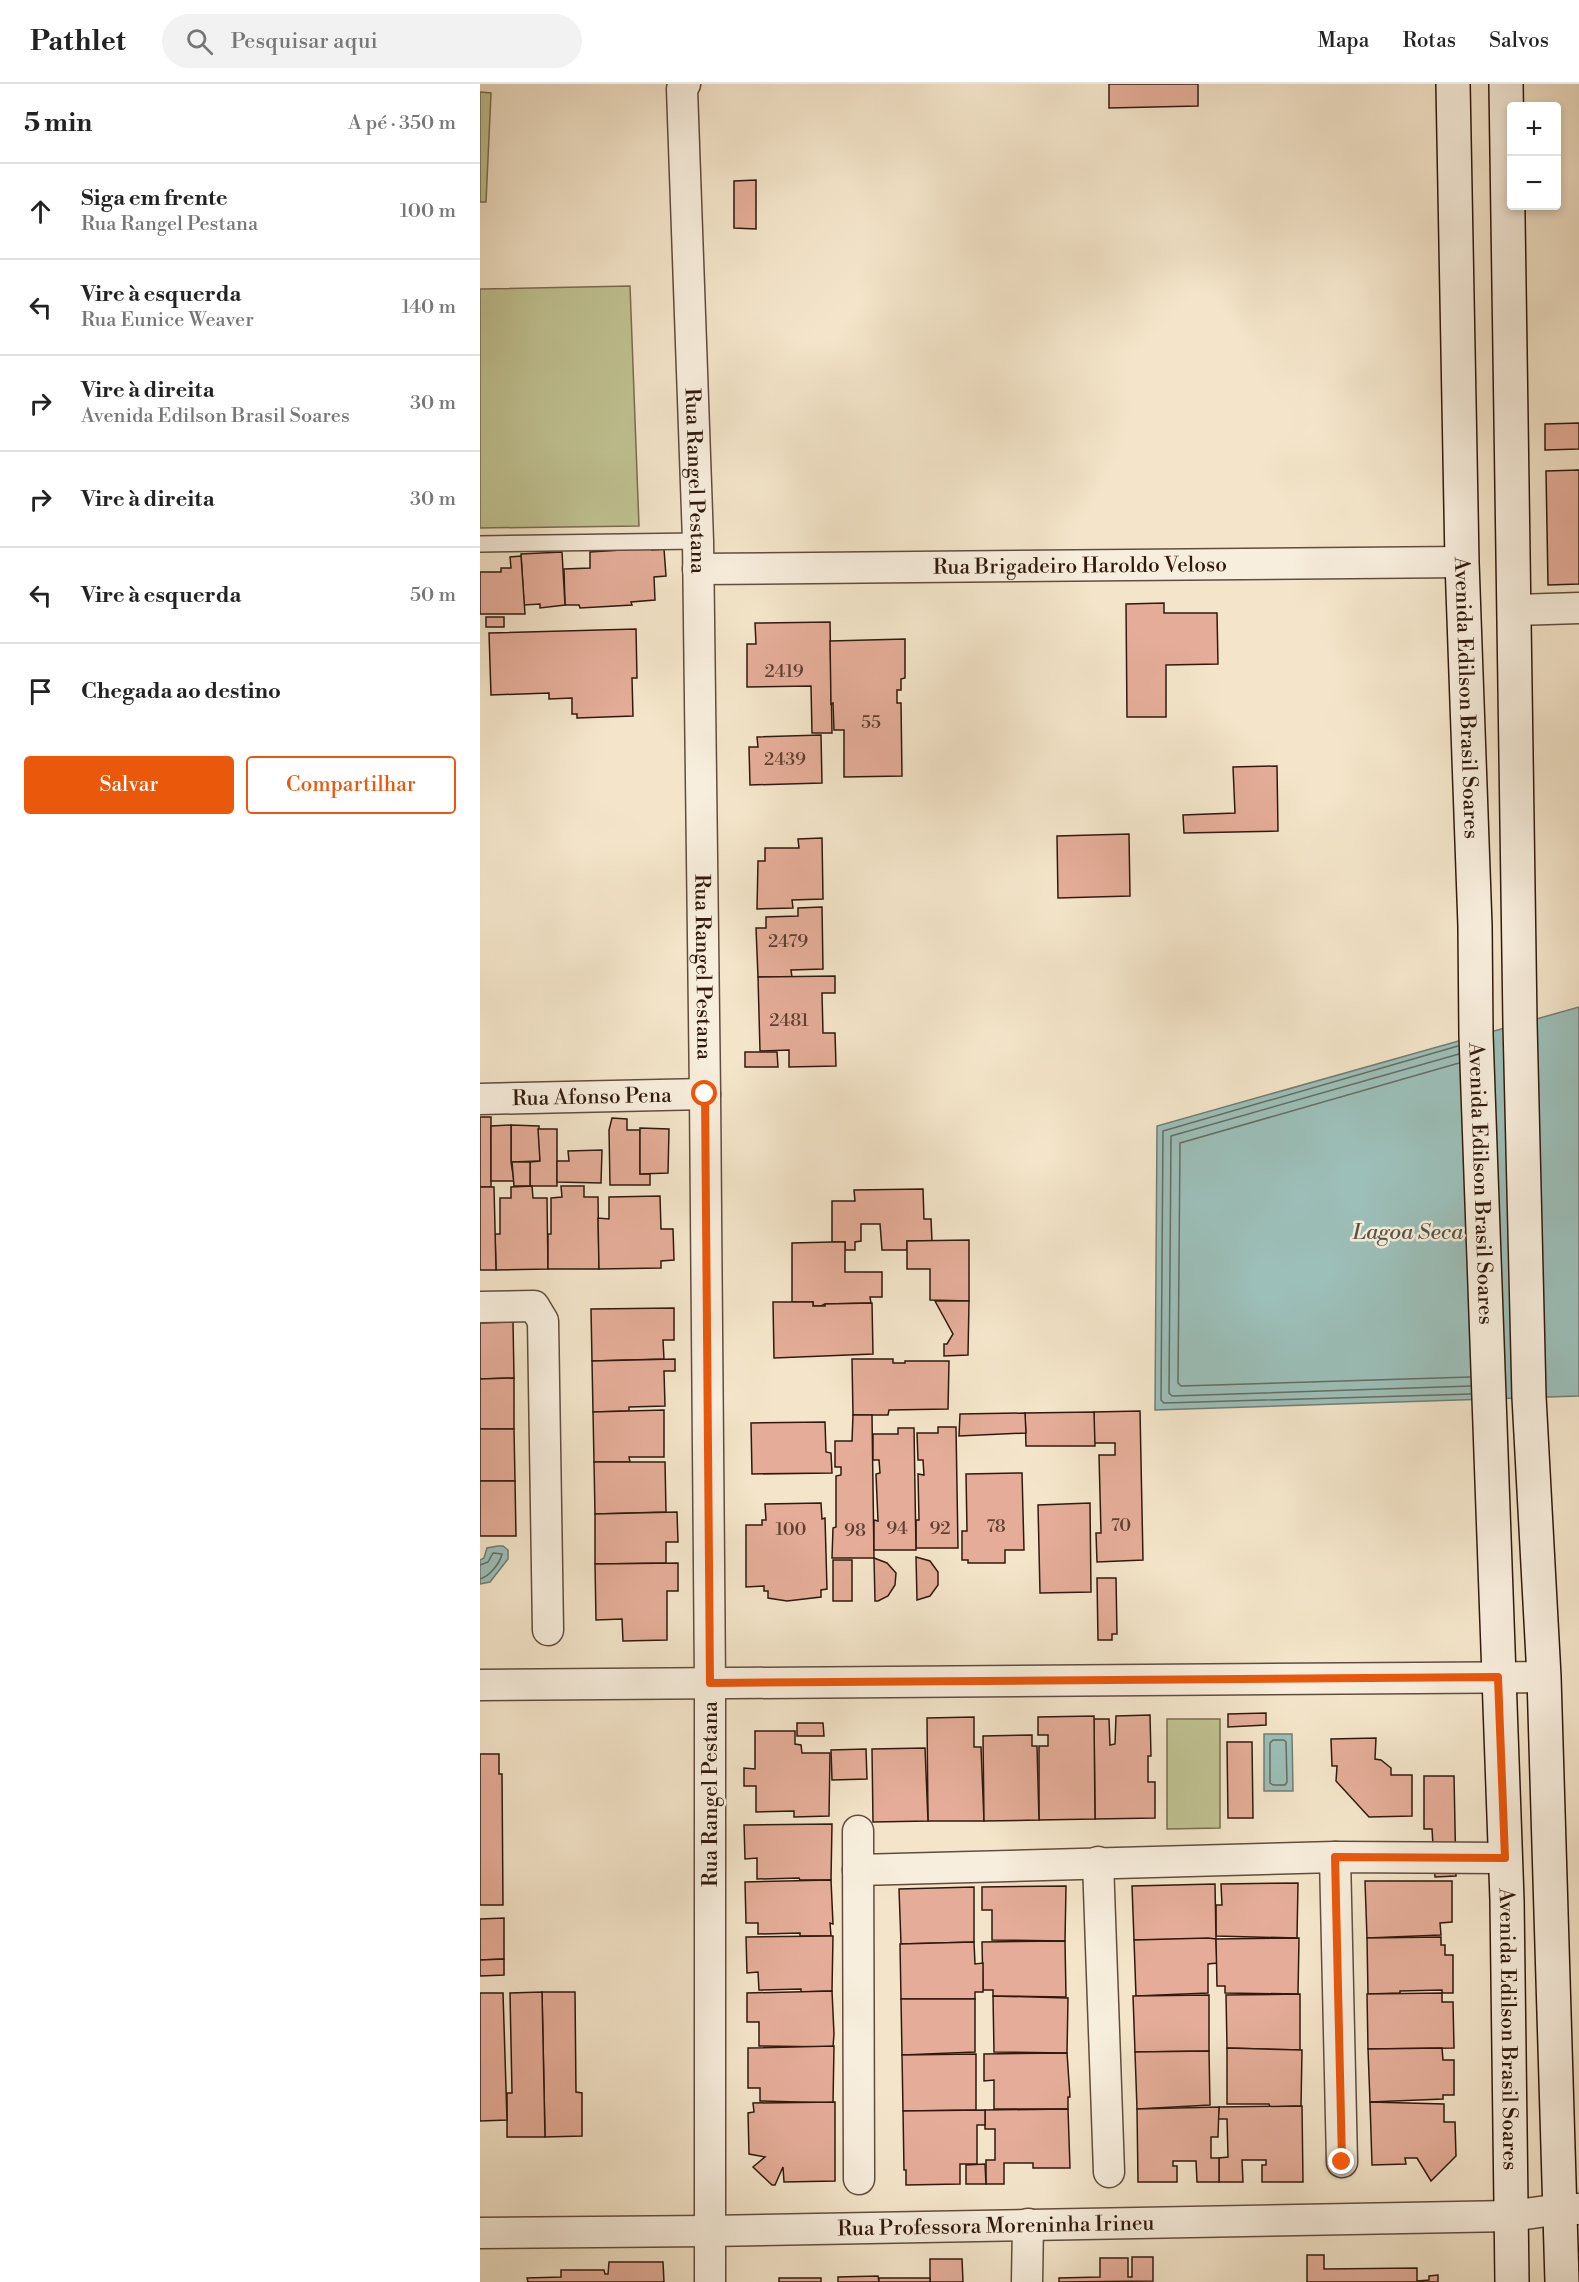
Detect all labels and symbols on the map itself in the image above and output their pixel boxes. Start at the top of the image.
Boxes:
street label: Rua Rangel Pestana [679,388,710,574]
street label: Rua Brigadeiro Haroldo Veloso [933,552,1227,581]
street label: Avenida Edilson Brasil Soares [1448,555,1484,839]
house number: 2419 [764,660,804,683]
house number: 55 [861,711,881,734]
house number: 2439 [764,748,806,771]
street label: Rua Rangel Pestana [688,874,717,1060]
house number: 2479 [768,930,808,953]
house number: 2481 [769,1009,809,1032]
street label: Avenida Edilson Brasil Soares [1462,1041,1498,1325]
route start [691,1080,717,1106]
street label: Rua Afonso Pena [512,1083,672,1112]
water label: Lagoa Seca [1352,1219,1464,1246]
house number: 70 [1111,1514,1131,1537]
house number: 78 [986,1515,1006,1538]
house number: 94 [886,1517,908,1540]
house number: 92 [929,1517,951,1540]
house number: 100 [775,1518,807,1541]
house number: 98 [844,1519,866,1542]
street label: Rua Rangel Pestana [698,1701,724,1887]
street label: Avenida Edilson Brasil Soares [1493,1887,1523,2170]
route end [1328,2148,1354,2174]
street label: Rua Professora Moreninha Irineu [837,2211,1155,2243]

